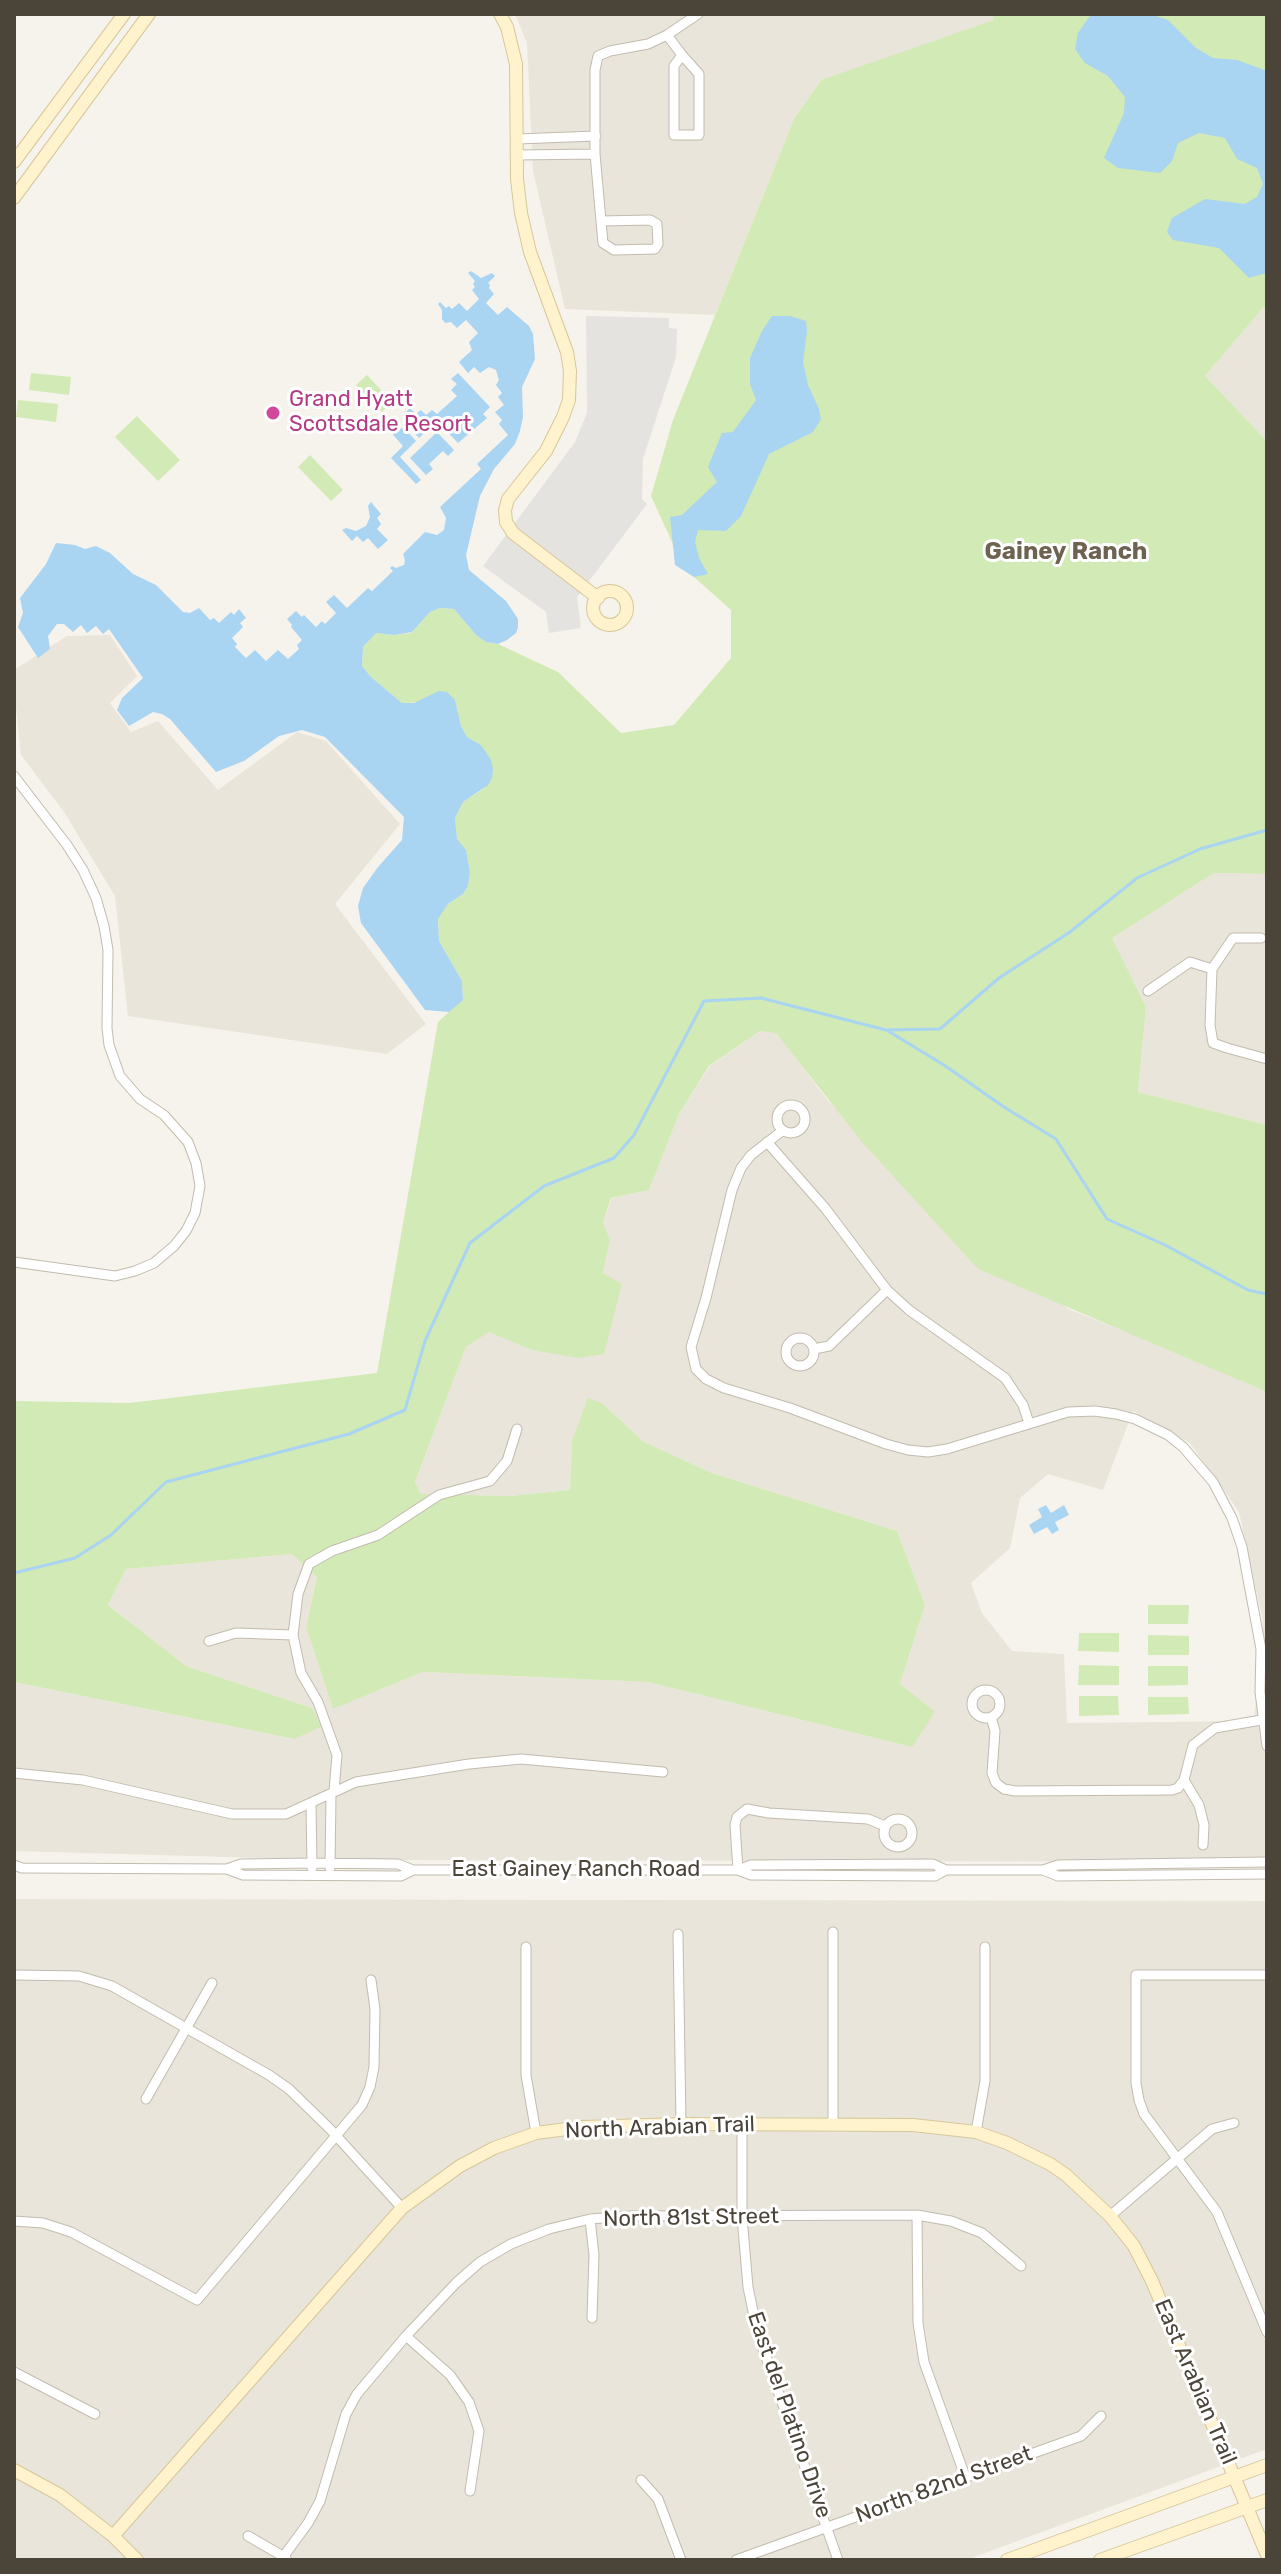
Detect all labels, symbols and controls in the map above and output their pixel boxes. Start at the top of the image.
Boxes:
place label: Grand Hyatt Scottsdale Resort [289,387,471,438]
marker: Grand Hyatt Scottsdale Resort [264,404,282,422]
district label: Gainey Ranch [985,538,1147,566]
street label: East Gainey Ranch Road [452,1857,700,1883]
street label: North Arabian Trail [565,2111,755,2145]
street label: North 81st Street [603,2203,779,2233]
street label: East Arabian Trail [1148,2295,1242,2469]
street label: East del Platino Drive [741,2308,837,2522]
street label: North 82nd Street [852,2441,1036,2529]

